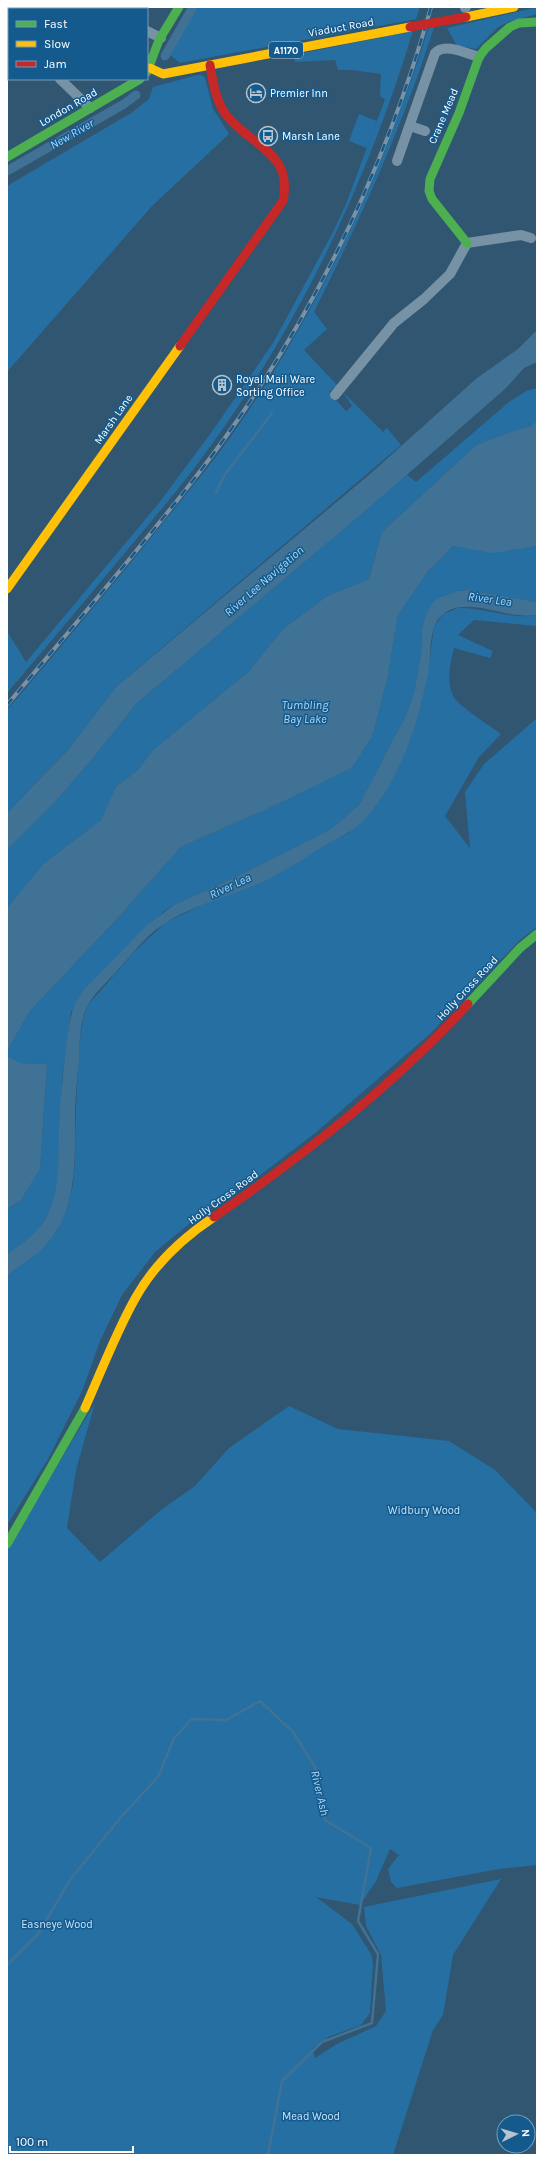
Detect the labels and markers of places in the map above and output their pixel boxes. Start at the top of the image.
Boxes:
hotel icon: Premier Inn [245,82,267,104]
place label: Premier Inn [270,87,328,100]
bus stop icon: Marsh Lane [257,125,279,147]
place label: Marsh Lane [282,130,340,143]
place label: Royal Mail Ware Sorting Office [236,373,315,399]
building icon: Royal Mail Ware Sorting Office [211,374,233,396]

